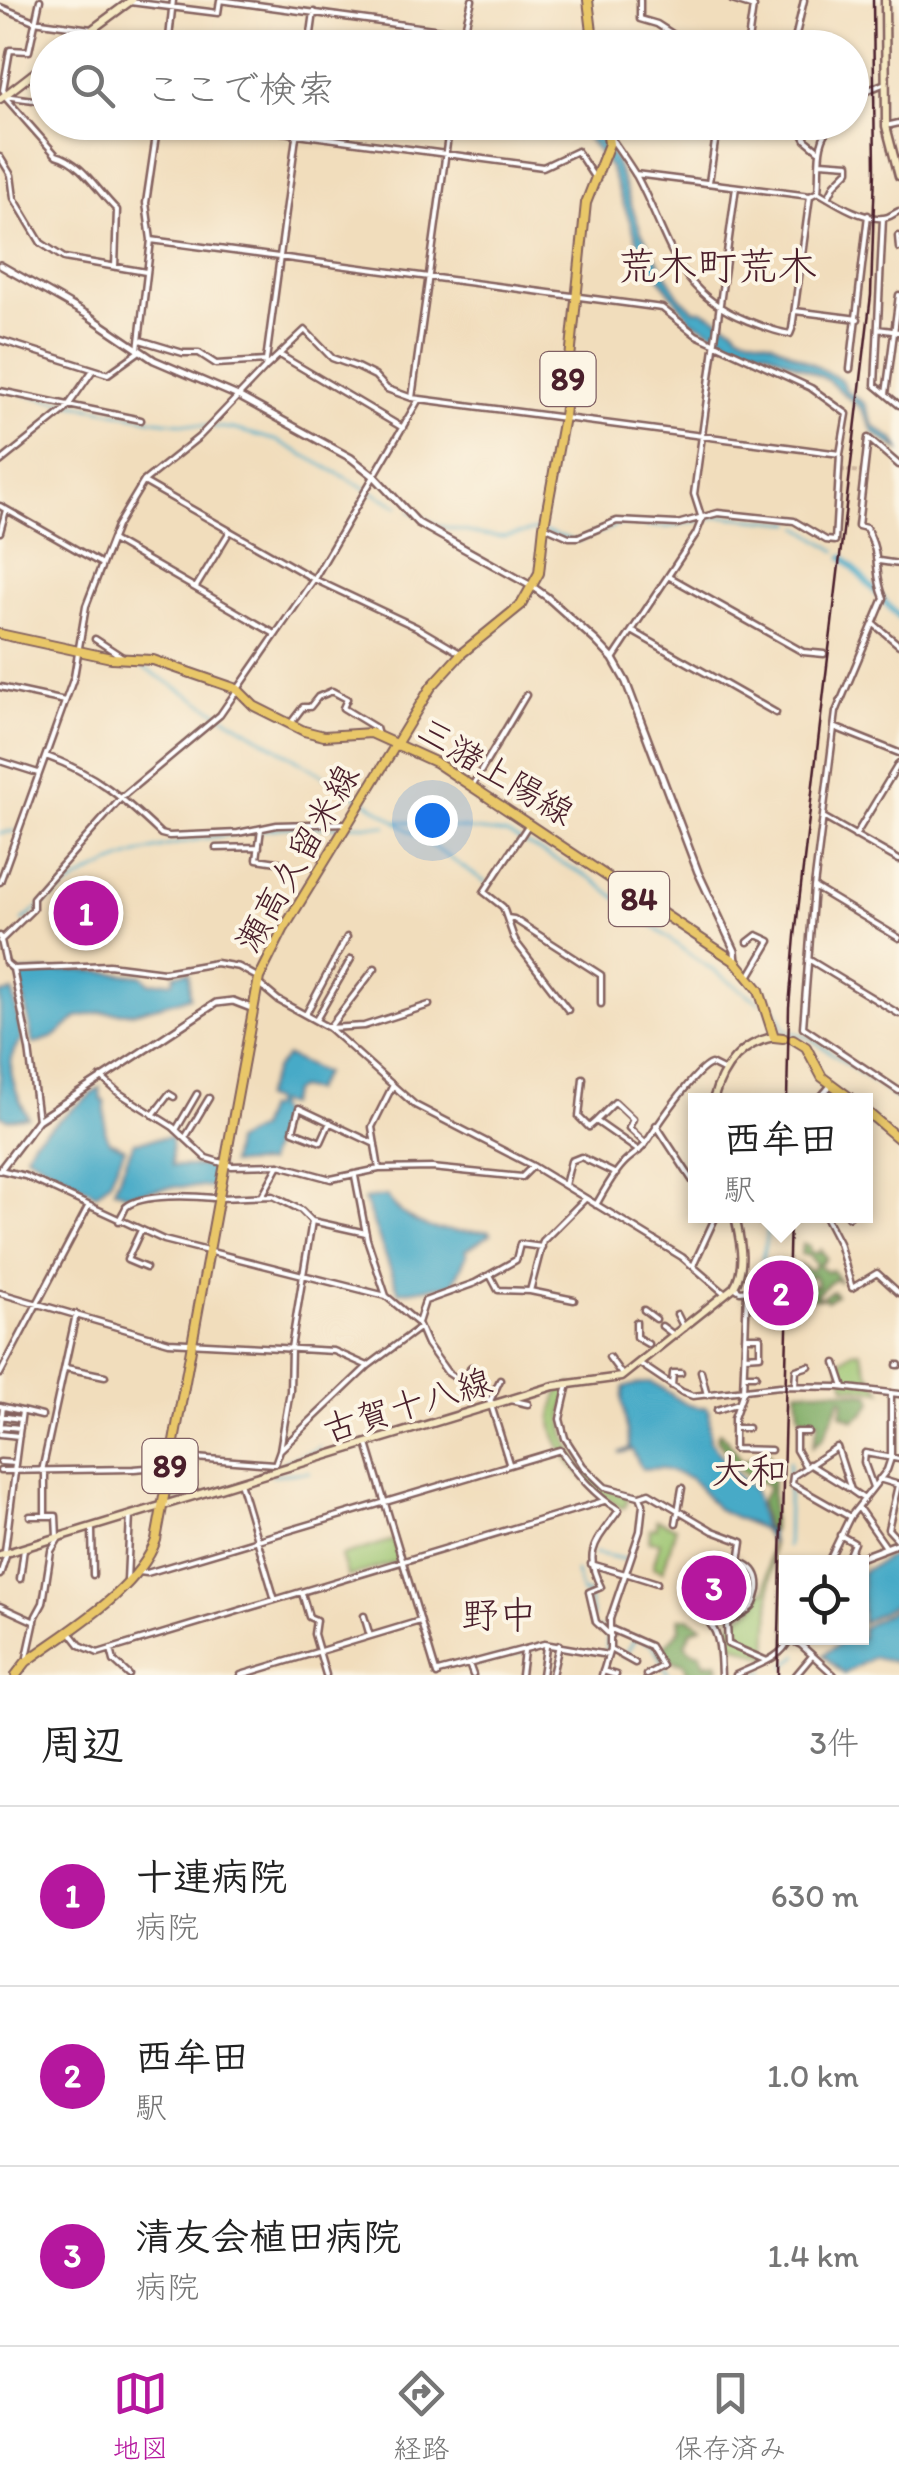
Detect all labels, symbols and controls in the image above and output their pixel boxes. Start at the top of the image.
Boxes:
search box [30,30,869,140]
icon: search [65,58,120,113]
text: ここで検索 [145,66,335,112]
district label: 荒木町荒木 [617,242,817,290]
road number: 89 [540,352,596,406]
street label: 三潴上陽線 [410,708,582,834]
street label: 瀬高久留米線 [226,757,368,959]
your location [407,795,458,846]
road number: 84 [609,872,669,926]
pin: 1 [54,876,118,950]
popup [688,1093,873,1223]
text: 西牟田 [723,1116,838,1162]
text: 駅 [723,1170,756,1208]
pin: 2 [748,1256,814,1330]
street label: 古賀十八線 [317,1359,497,1451]
road number: 89 [142,1439,198,1493]
district label: 大和 [711,1448,787,1494]
pin: 3 [682,1550,746,1626]
map controls [779,1555,869,1645]
button: locate [779,1555,869,1645]
district label: 野中 [461,1592,537,1638]
text: 周辺 [40,1719,124,1770]
text: 3件 [810,1724,859,1762]
text: 十連病院 [135,1854,287,1900]
text: 1 [65,1877,80,1915]
text: 630 m [771,1877,859,1915]
text: 病院 [135,1908,199,1946]
text: 西牟田 [135,2034,249,2080]
text: 2 [64,2057,81,2095]
text: 1.0 km [767,2057,859,2095]
text: 駅 [135,2088,167,2126]
text: 清友会植田病院 [135,2214,401,2260]
text: 3 [64,2237,81,2275]
text: 1.4 km [768,2237,859,2275]
text: 病院 [135,2268,199,2306]
tab: 地図 [112,2366,169,2466]
tab: 経路 [393,2366,450,2466]
tab: 保存済み [674,2366,787,2466]

